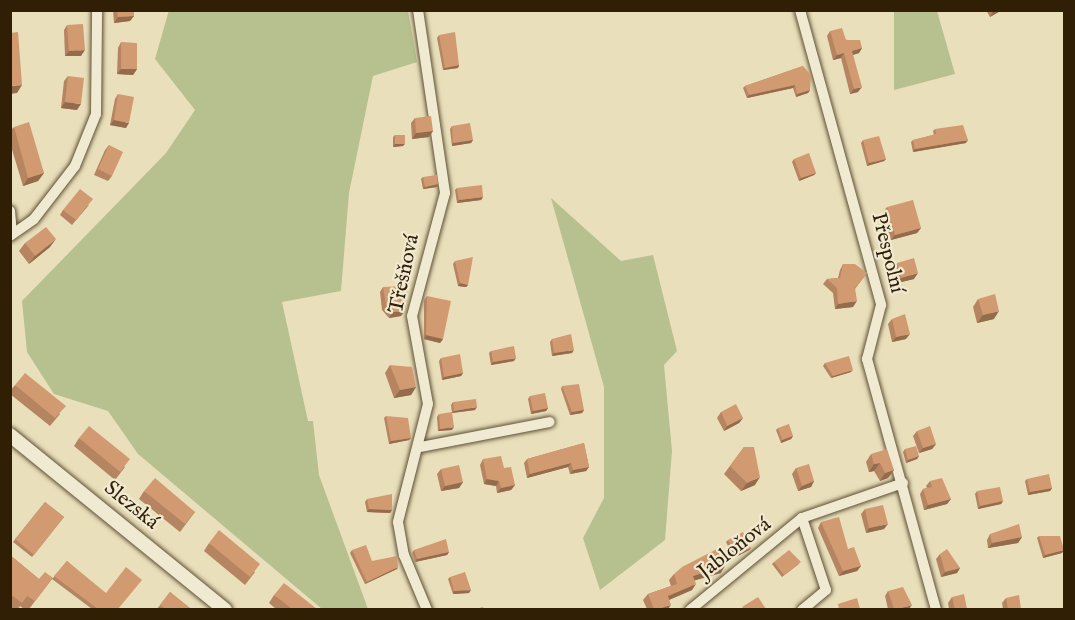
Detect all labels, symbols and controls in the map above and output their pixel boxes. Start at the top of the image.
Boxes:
street label: Přespolní [865,210,909,296]
street label: Třešňová [384,232,426,316]
street label: Slezská [98,476,164,536]
street label: Jabloňová [693,513,777,585]

